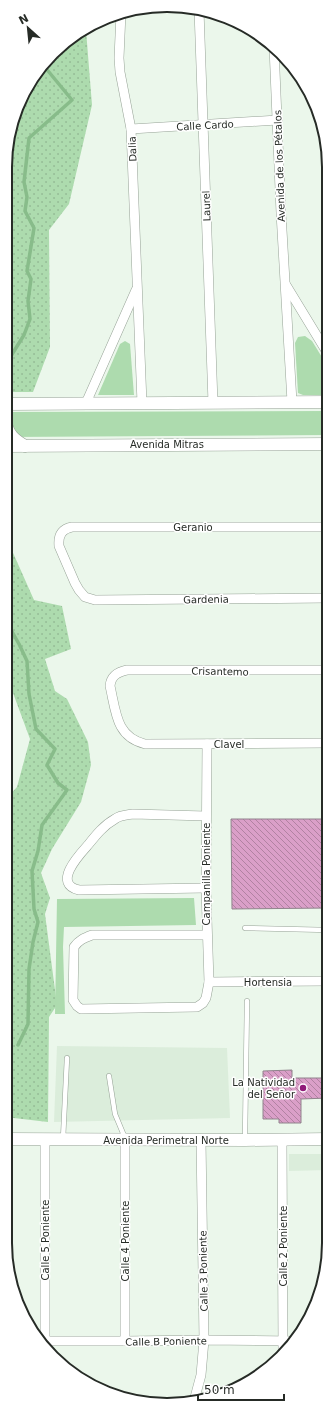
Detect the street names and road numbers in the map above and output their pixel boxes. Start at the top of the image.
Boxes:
street label: Avenida de los Pétalos [272,110,287,222]
street label: Calle Cardo [176,119,234,132]
street label: Dalia [127,136,138,162]
street label: Laurel [200,190,213,222]
street label: Avenida Mitras [130,439,204,450]
street label: Geranio [173,522,213,533]
street label: Gardenia [183,594,229,605]
street label: Crisantemo [191,665,249,678]
street label: Clavel [214,739,244,750]
street label: Campanilla Poniente [201,823,212,925]
street label: Hortensia [244,977,292,988]
street label: Avenida Perimetral Norte [103,1135,229,1146]
street label: Calle 5 Poniente [40,1199,51,1281]
street label: Calle 4 Poniente [120,1200,131,1282]
street label: Calle 2 Poniente [278,1205,289,1287]
street label: Calle 3 Poniente [197,1230,210,1312]
street label: Calle B Poniente [125,1335,207,1348]

